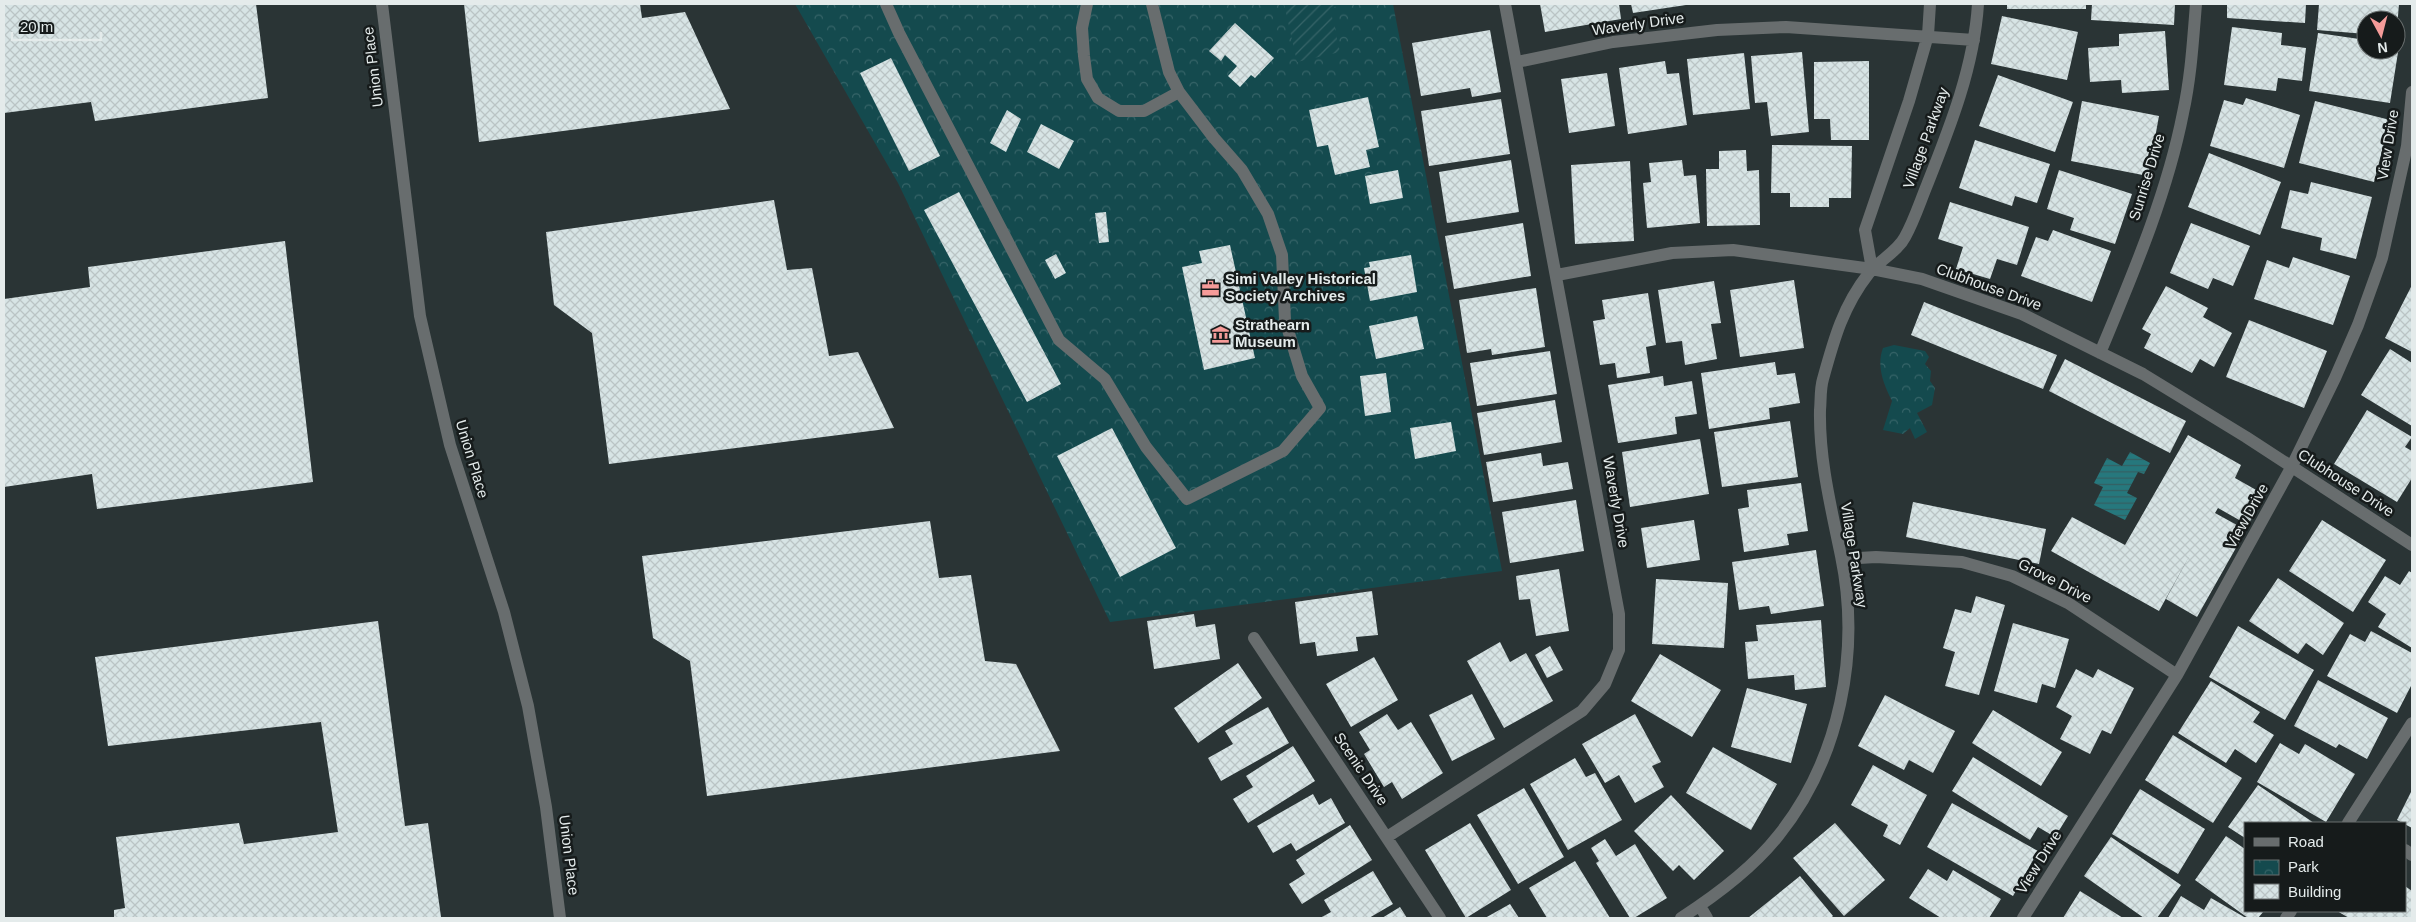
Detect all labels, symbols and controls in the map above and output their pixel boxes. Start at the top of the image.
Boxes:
street label: Waverly Drive [1591,9,1685,38]
scale bar [12,10,101,42]
north arrow [2356,10,2406,60]
text: 20 m [20,18,53,35]
street label: Union Place [359,26,386,108]
text: N [2377,39,2389,56]
street label: Village Parkway [1899,84,1952,191]
street label: View Drive [2374,108,2401,182]
street label: Sunrise Drive [2125,131,2168,222]
street label: Clubhouse Drive [1934,260,2044,313]
place label: Simi Valley Historical Society Archives [1225,270,1376,304]
office icon: Simi Valley Historical Society Archives [1201,278,1221,298]
place label: Strathearn Museum [1235,316,1310,350]
museum icon: Strathearn Museum [1211,324,1231,344]
street label: Union Place [453,418,492,500]
street label: Clubhouse Drive [2295,445,2397,520]
street label: Waverly Drive [1600,455,1633,549]
street label: View Drive [2222,480,2271,551]
street label: Village Parkway [1838,501,1871,609]
street label: Grove Drive [2016,555,2095,606]
street label: Scenic Drive [1331,729,1392,808]
street label: Union Place [556,814,583,896]
legend [2244,822,2406,912]
street label: View Drive [2012,827,2065,897]
text: Road [2288,833,2324,850]
text: Park [2288,858,2319,875]
text: Building [2288,883,2341,900]

